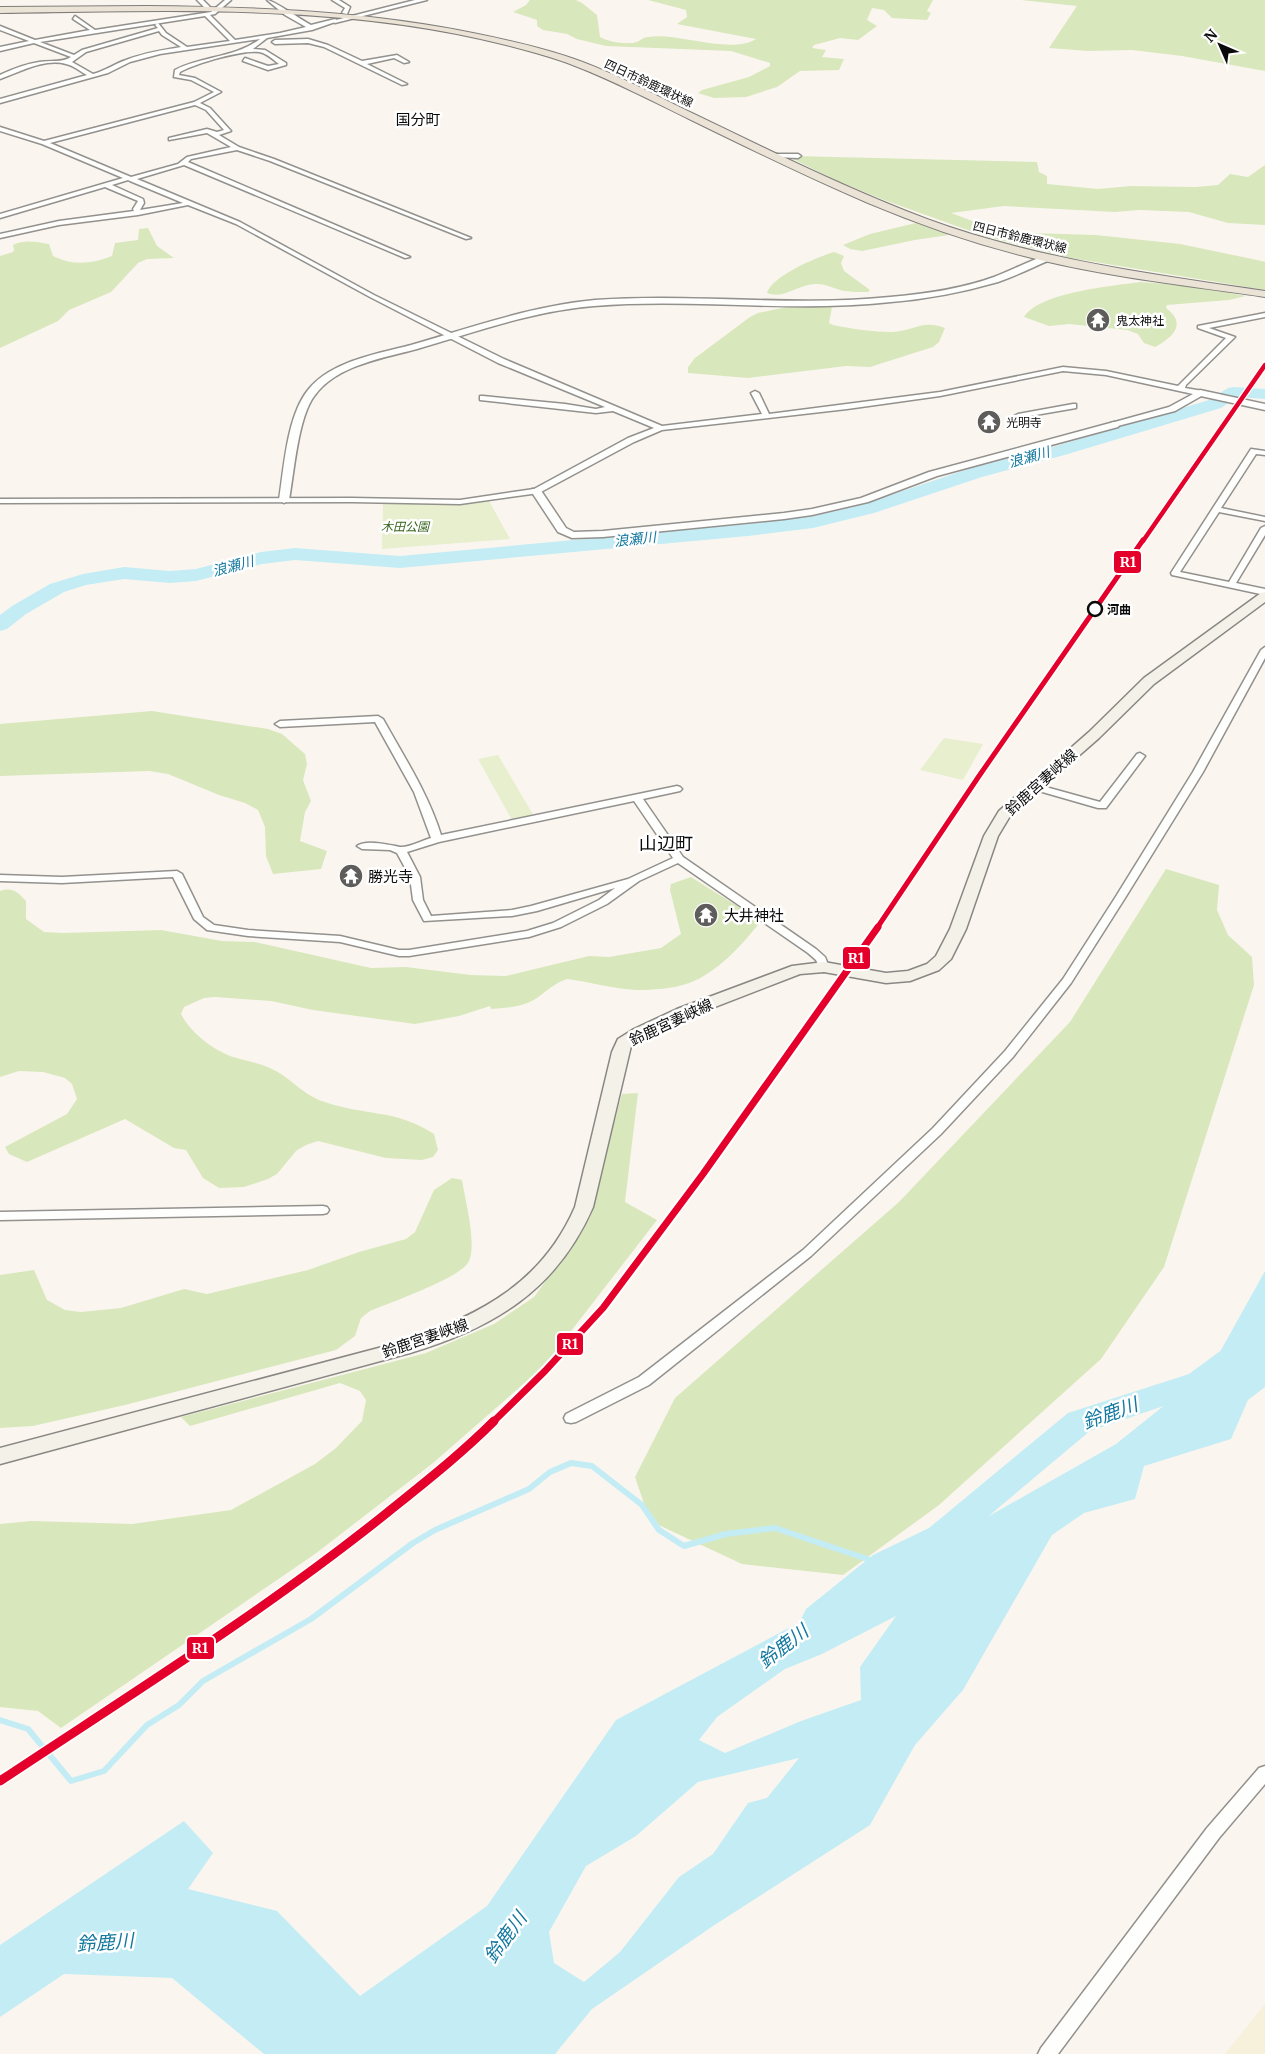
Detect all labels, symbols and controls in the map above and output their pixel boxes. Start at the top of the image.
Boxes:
north arrow [1195,20,1245,70]
text: N [1201,26,1221,46]
street label: 四日市鈴鹿環状線 [602,56,696,110]
district label: 国分町 [395,110,441,129]
street label: 四日市鈴鹿環状線 [972,218,1068,256]
temple icon: 鬼太神社 [1085,307,1111,333]
place label: 鬼太神社 [1116,313,1164,328]
temple icon: 光明寺 [976,409,1002,435]
place label: 光明寺 [1006,415,1042,430]
water label: 浪瀬川 [1006,442,1054,471]
park label: 木田公園 [381,519,431,534]
water label: 浪瀬川 [613,528,659,550]
line badge: R1 [1113,550,1142,574]
water label: 浪瀬川 [210,551,258,580]
text: R1 [1120,553,1137,571]
marker: 河曲 [1087,601,1103,617]
place label: 河曲 [1107,602,1131,617]
street label: 鈴鹿宮妻峡線 [1001,745,1081,819]
district label: 山辺町 [639,832,693,855]
temple icon: 勝光寺 [338,863,364,889]
place label: 勝光寺 [368,867,413,886]
temple icon: 大井神社 [693,902,719,928]
place label: 大井神社 [724,906,784,925]
line badge: R1 [842,946,871,970]
text: R1 [848,949,865,967]
street label: 鈴鹿宮妻峡線 [626,994,716,1050]
street label: 鈴鹿宮妻峡線 [379,1314,471,1362]
line badge: R1 [556,1332,584,1356]
text: R1 [562,1335,579,1353]
water label: 鈴鹿川 [1079,1391,1143,1434]
water label: 鈴鹿川 [753,1618,814,1673]
line badge: R1 [186,1636,215,1660]
text: R1 [192,1639,209,1657]
water label: 鈴鹿川 [479,1905,533,1967]
water label: 鈴鹿川 [76,1928,136,1956]

